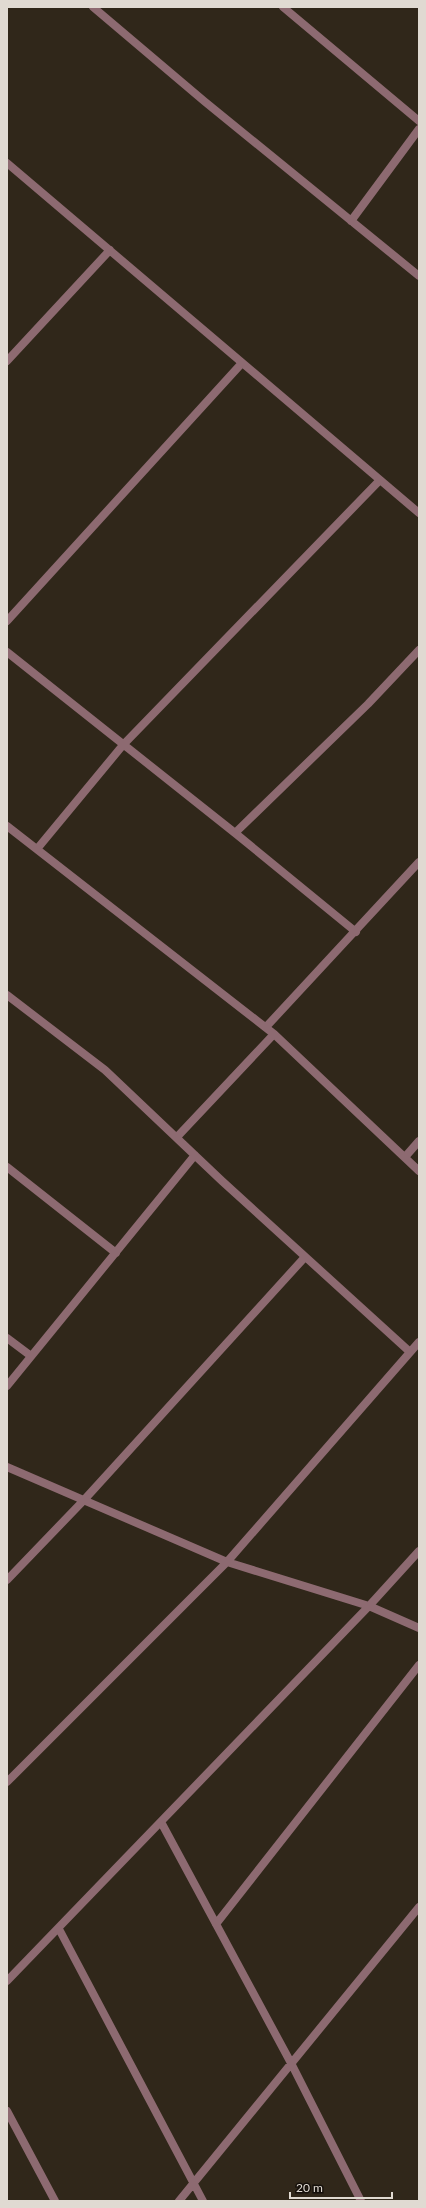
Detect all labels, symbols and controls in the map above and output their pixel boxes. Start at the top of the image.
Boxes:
scale bar [290,2174,392,2200]
text: 20 m [296,2180,323,2195]

